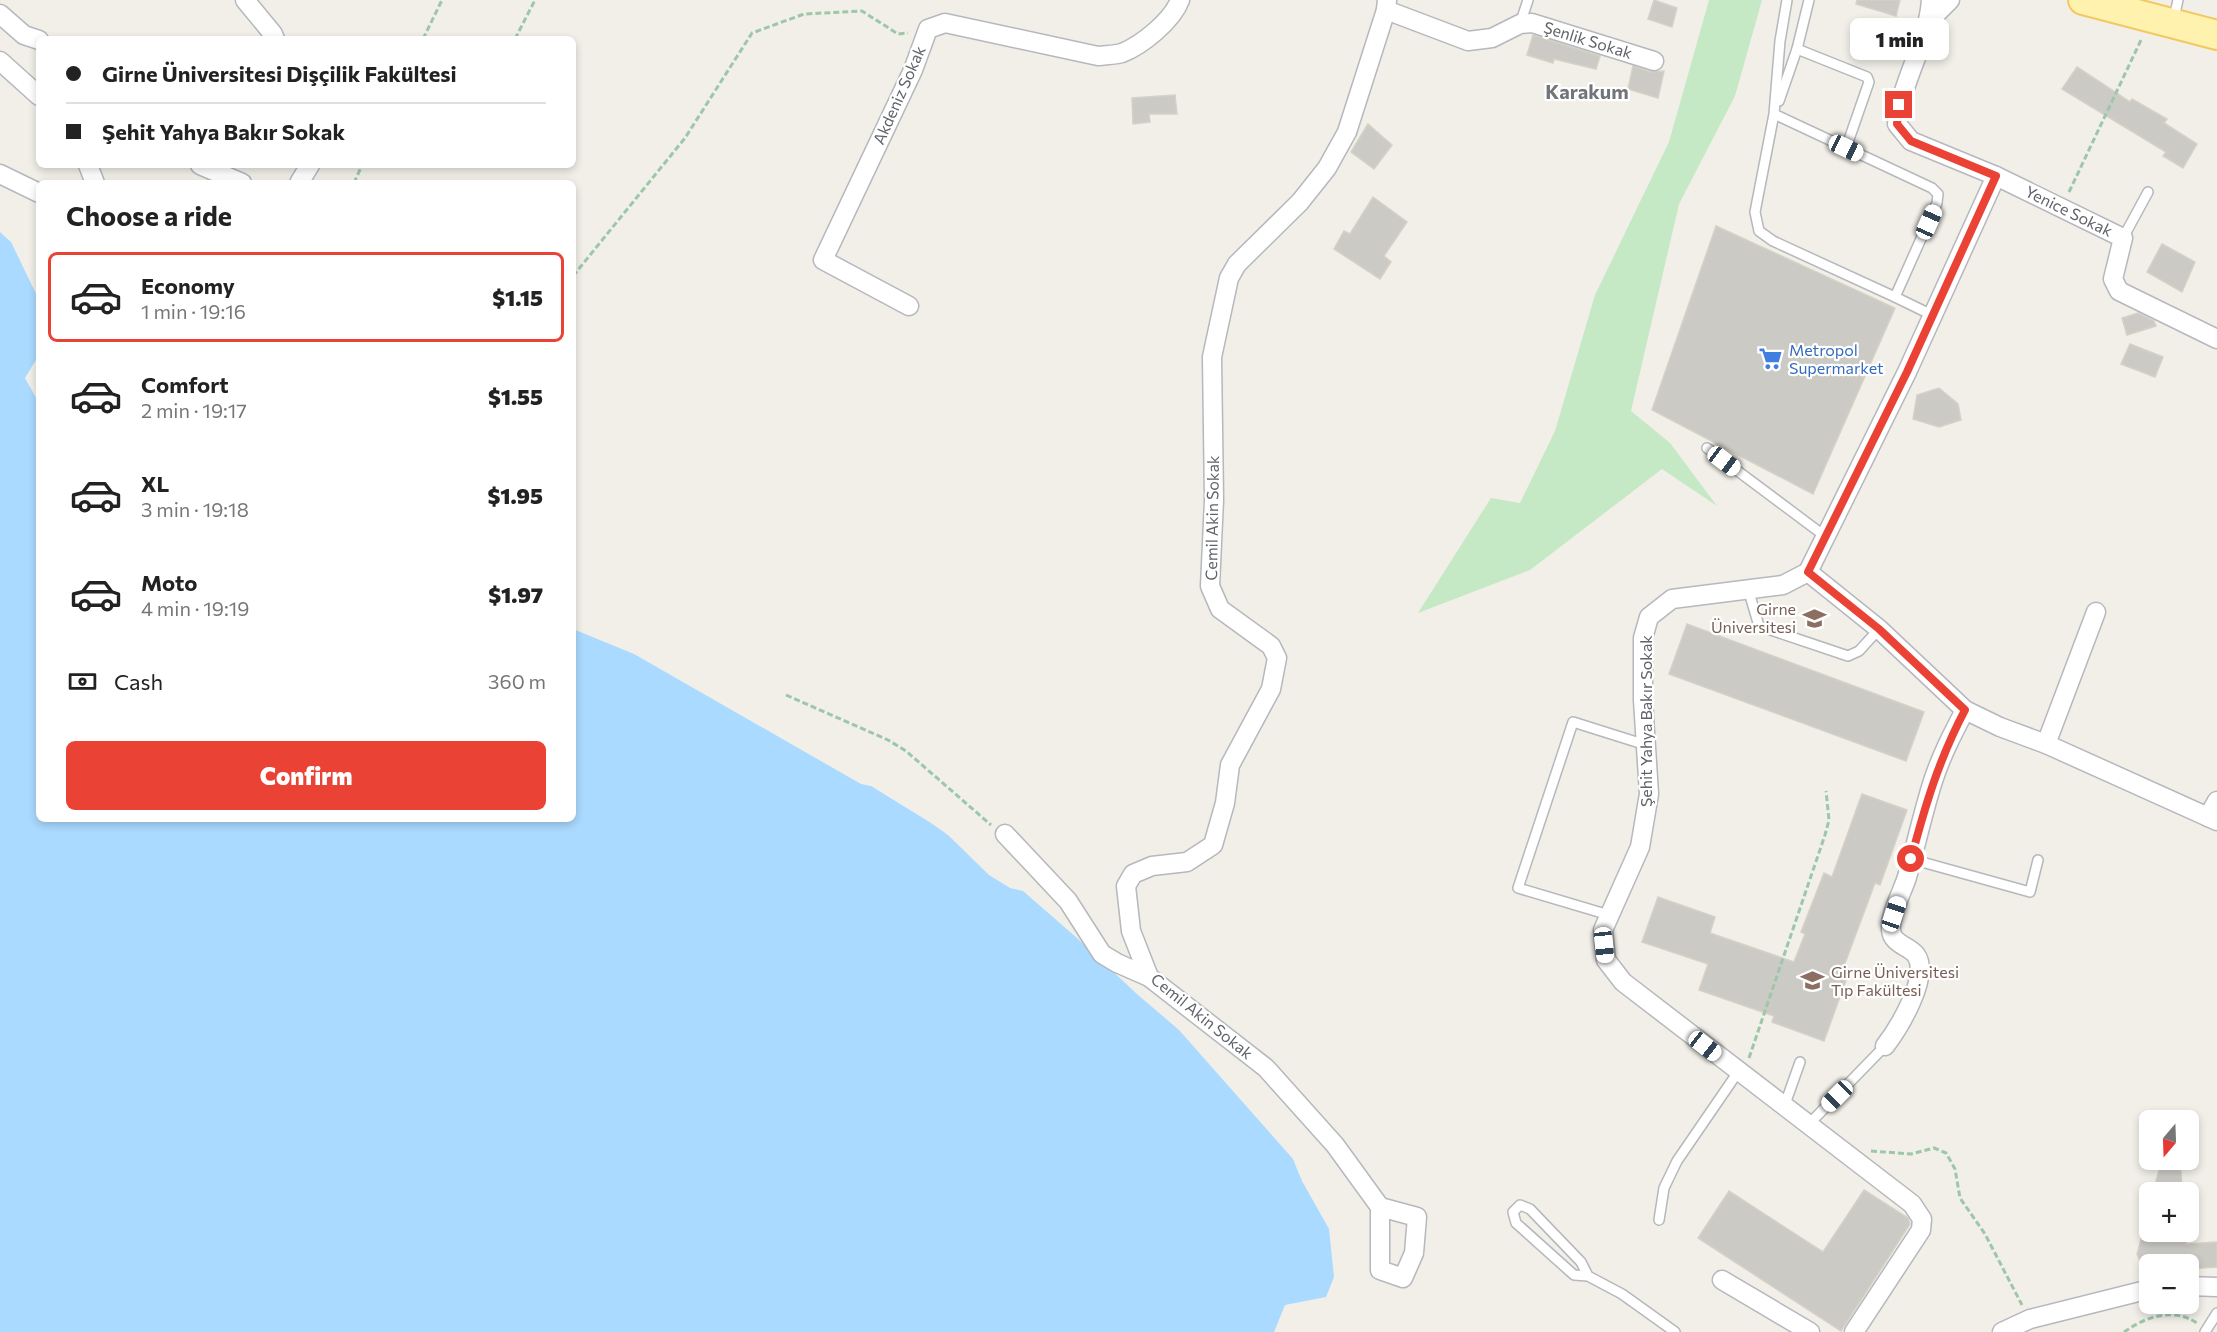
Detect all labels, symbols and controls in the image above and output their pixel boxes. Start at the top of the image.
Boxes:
street label: Şenlik Sokak [1542,17,1635,62]
callout: 1 min [1850,18,1948,60]
text: 1 min [1875,27,1924,51]
street label: Akdeniz Sokak [868,42,929,147]
text: Girne Üniversitesi Dişçilik Fakültesi [102,60,457,87]
district label: Karakum [1545,79,1629,103]
route end [1885,91,1912,118]
text: Şehit Yahya Bakır Sokak [102,118,345,145]
car [1826,132,1866,164]
street label: Yenice Sokak [2022,181,2116,240]
text: Choose a ride [66,199,232,232]
car [1913,202,1945,242]
icon: car [69,270,123,324]
text: Economy [141,272,235,299]
text: $1.15 [492,284,543,311]
text: 1 min · 19:16 [141,299,246,323]
place label: Metropol Supermarket [1789,340,1884,377]
supermarket icon: Metropol Supermarket [1758,346,1784,372]
icon: car [69,369,123,423]
text: Comfort [141,371,229,398]
text: $1.55 [488,383,543,410]
text: 2 min · 19:17 [141,398,247,422]
car [1704,443,1744,479]
street label: Cemil Akin Sokak [1201,455,1222,581]
icon: car [69,468,123,522]
text: XL [141,470,169,497]
text: $1.95 [487,482,543,509]
text: 3 min · 19:18 [141,497,249,521]
icon: car [69,567,123,621]
text: Moto [141,569,197,596]
text: $1.97 [488,581,543,608]
text: 4 min · 19:19 [141,596,249,620]
place label: Girne Üniversitesi [1711,599,1796,636]
school or university icon: Girne Üniversitesi [1801,605,1827,631]
street label: Şehit Yahya Bakır Sokak [1636,635,1655,807]
icon: cash [66,665,99,698]
text: Cash [114,668,163,695]
text: 360 m [488,669,546,693]
button: Confirm [66,741,546,810]
route start [1897,845,1924,872]
car [1880,894,1908,934]
car [1593,926,1615,964]
place label: Girne Üniversitesi Tıp Fakültesi [1831,962,1959,999]
school or university icon: Girne Üniversitesi Tıp Fakültesi [1800,968,1826,994]
street label: Cemil Akin Sokak [1148,969,1257,1063]
car [1685,1028,1725,1064]
car [1818,1077,1856,1115]
north arrow [2139,1110,2199,1170]
map controls [2139,1110,2199,1314]
button: + [2139,1182,2199,1242]
button: − [2139,1254,2199,1314]

